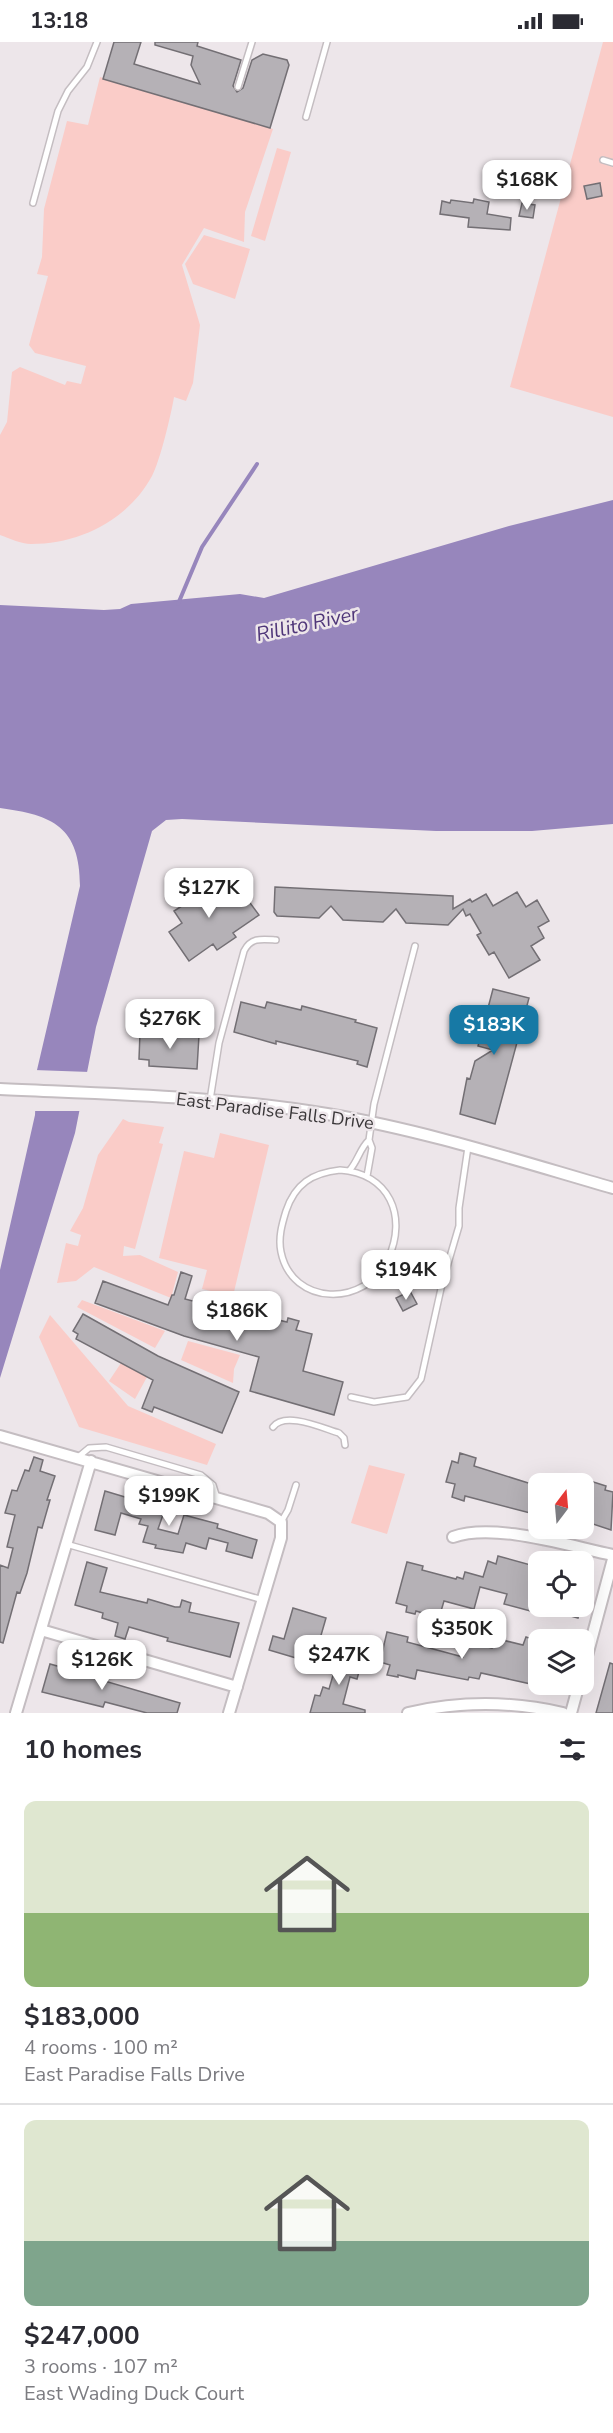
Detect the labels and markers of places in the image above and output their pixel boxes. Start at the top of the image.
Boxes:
pin: $168K [485,160,569,211]
pin: $127K [167,868,251,919]
pin: $276K [128,999,212,1050]
pin: $183K [452,1005,536,1056]
pin: $194K [364,1250,448,1301]
pin: $186K [195,1291,279,1342]
pin: $199K [127,1476,211,1527]
pin: $350K [420,1609,504,1660]
pin: $247K [297,1635,381,1686]
pin: $126K [60,1640,144,1691]

